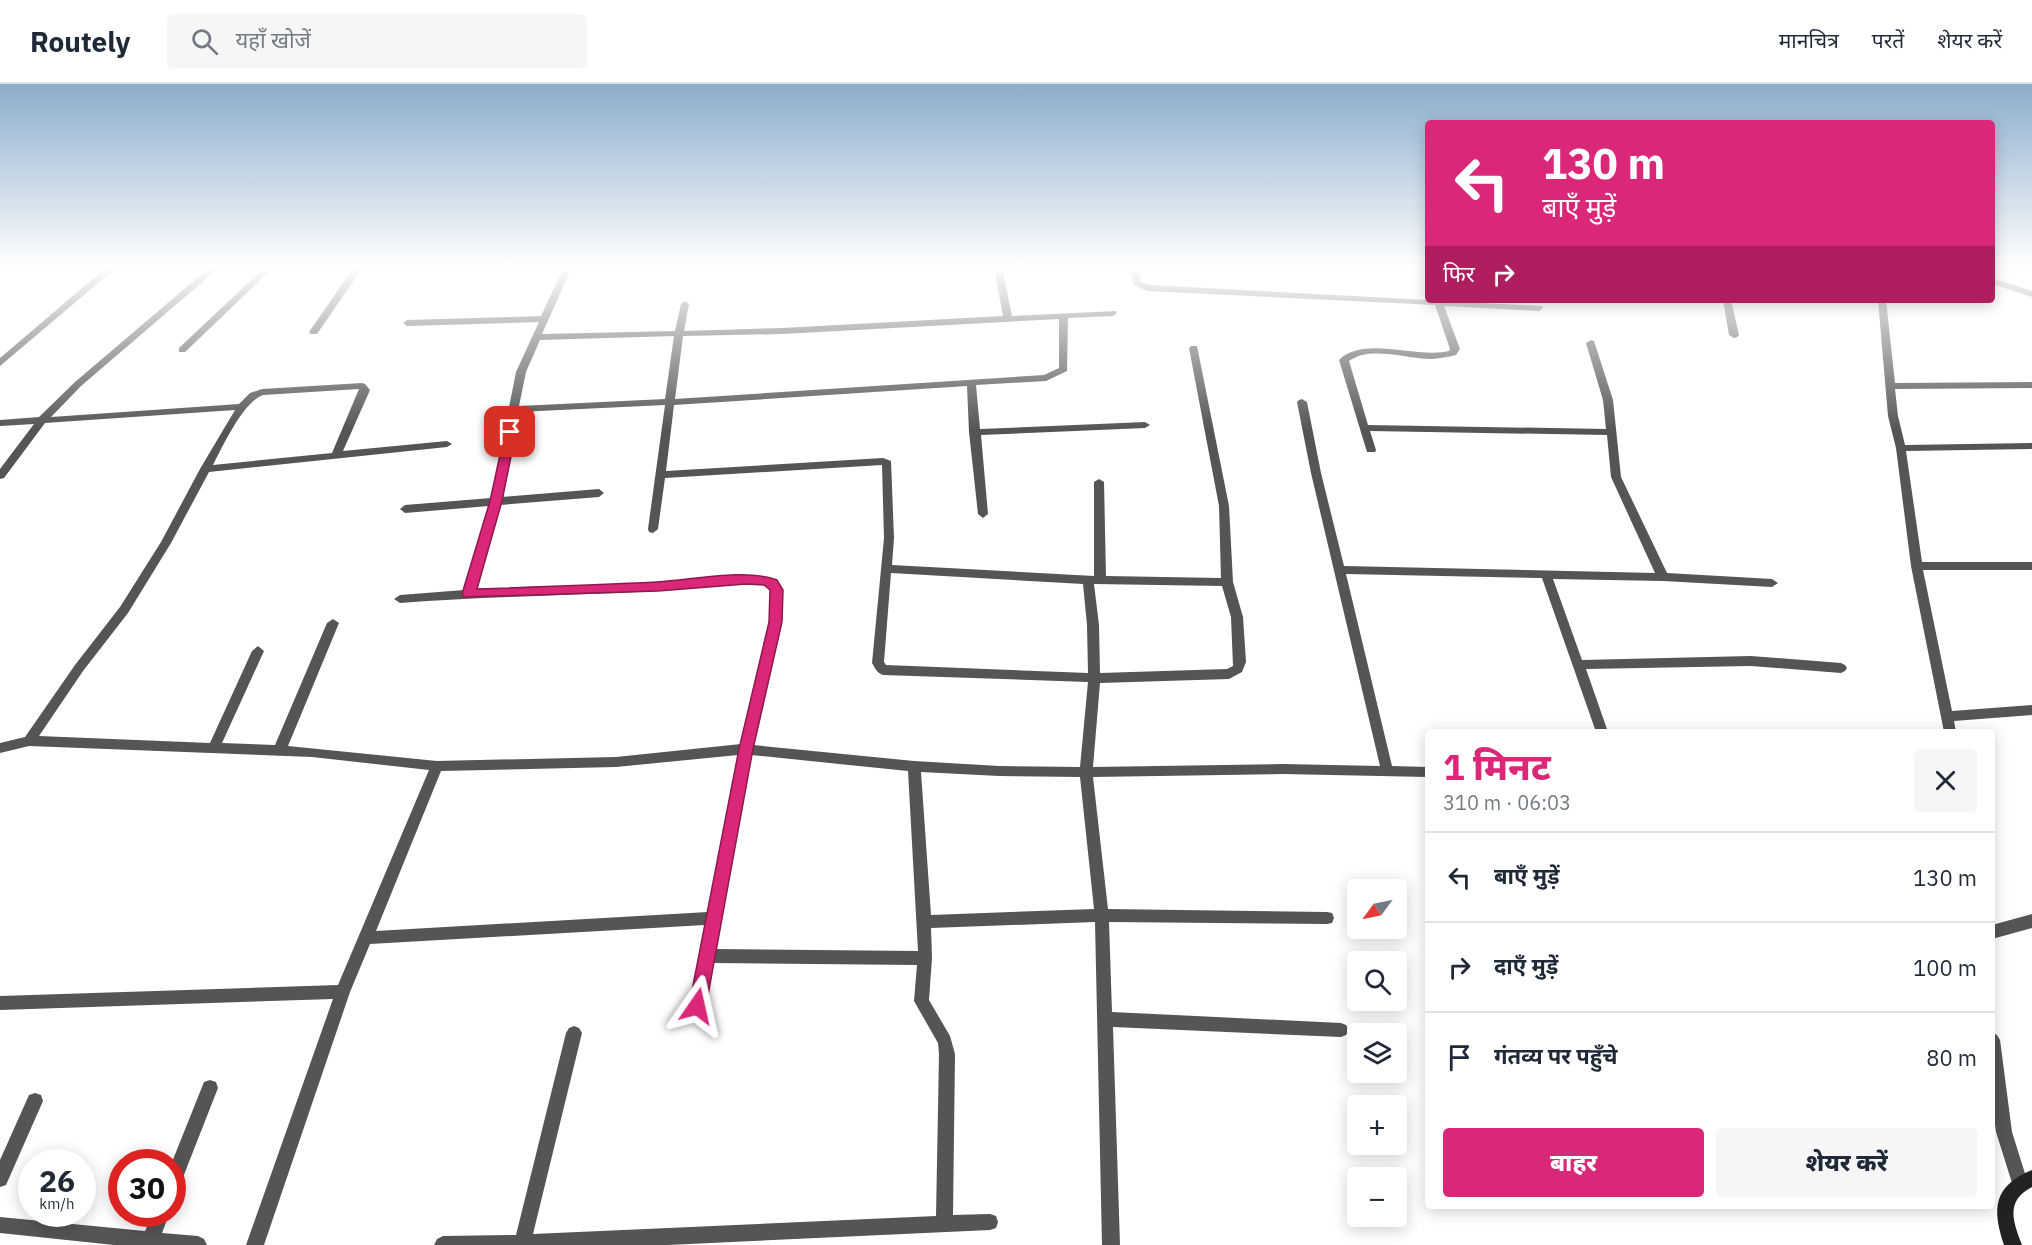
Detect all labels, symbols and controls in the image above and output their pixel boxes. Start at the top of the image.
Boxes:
search box [167,14,587,68]
text: Routely [30,23,131,60]
icon: search [188,25,221,58]
text: यहाँ खोजें [236,25,311,54]
text: मानचित्र [1779,26,1839,54]
text: परतें [1872,26,1904,54]
text: शेयर करें [1937,26,2002,54]
text: 130 m [1542,136,1665,191]
icon: left [1443,144,1521,222]
text: बाएँ मुड़ें [1542,189,1616,224]
icon: right [1487,258,1520,291]
text: फिर [1443,259,1475,288]
pin [484,406,535,457]
icon: arrive [493,415,526,448]
text: 1 मिनट [1443,743,1551,790]
button: close [1914,749,1977,812]
text: 310 m · 06:03 [1443,789,1571,816]
icon: left [1443,861,1476,894]
text: बाएँ मुड़ें [1494,861,1560,890]
text: 130 m [1913,863,1977,892]
north arrow [1347,879,1407,939]
map controls [1347,879,1407,1227]
button: search [1347,951,1407,1011]
icon: right [1443,951,1476,984]
text: दाएँ मुड़ें [1494,951,1558,980]
text: 100 m [1913,953,1977,982]
position arrow [665,974,729,1038]
button: layers [1347,1023,1407,1083]
icon: arrive [1443,1041,1476,1074]
text: गंतव्य पर पहुँचे [1494,1041,1618,1070]
text: 80 m [1926,1043,1977,1072]
button: + [1347,1095,1407,1155]
button: बाहर [1443,1128,1704,1197]
button: शेयर करें [1716,1128,1977,1197]
speed limit sign: 30 [108,1149,186,1227]
text: 26 [39,1161,75,1200]
button: − [1347,1167,1407,1227]
text: km/h [39,1194,75,1213]

